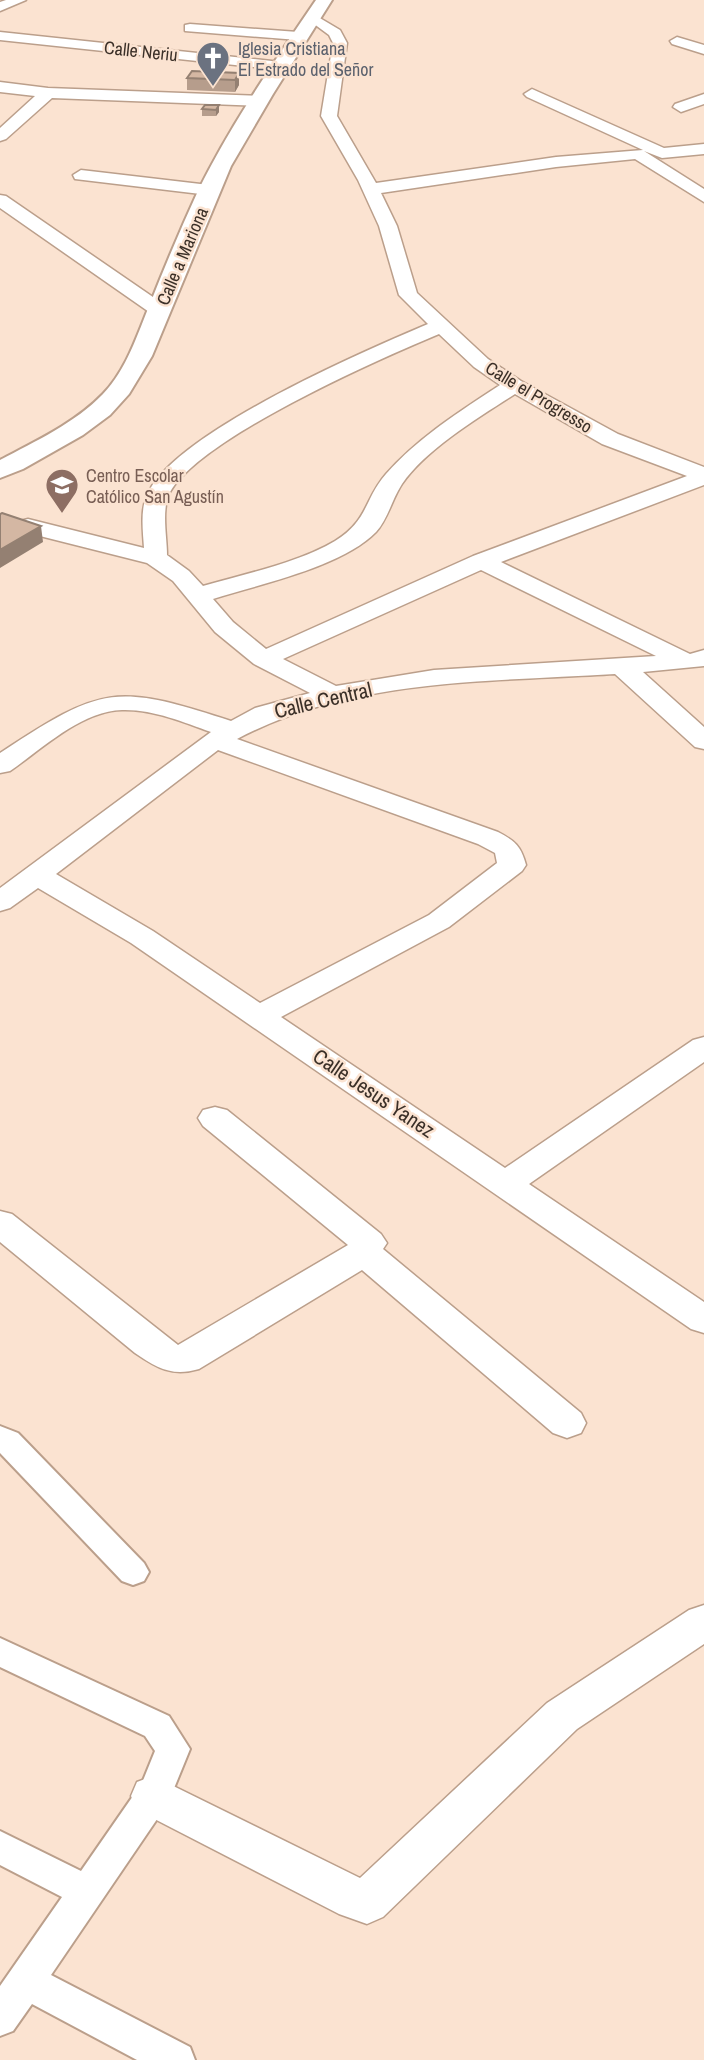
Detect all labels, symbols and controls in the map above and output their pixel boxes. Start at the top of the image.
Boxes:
street label: Calle Neriu [103,35,179,67]
place label: Iglesia Cristiana El Estrado del Señor [238,36,373,82]
church icon: Iglesia Cristiana El Estrado del Señor [194,39,232,88]
street label: Calle a Mariona [150,203,214,309]
street label: Calle el Progresso [481,355,597,439]
place label: Centro Escolar Católico San Agustín [86,463,224,509]
school or university icon: Centro Escolar Católico San Agustín [43,466,81,515]
street label: Calle Central [271,675,375,725]
street label: Calle Jesus Yanez [307,1042,441,1145]

